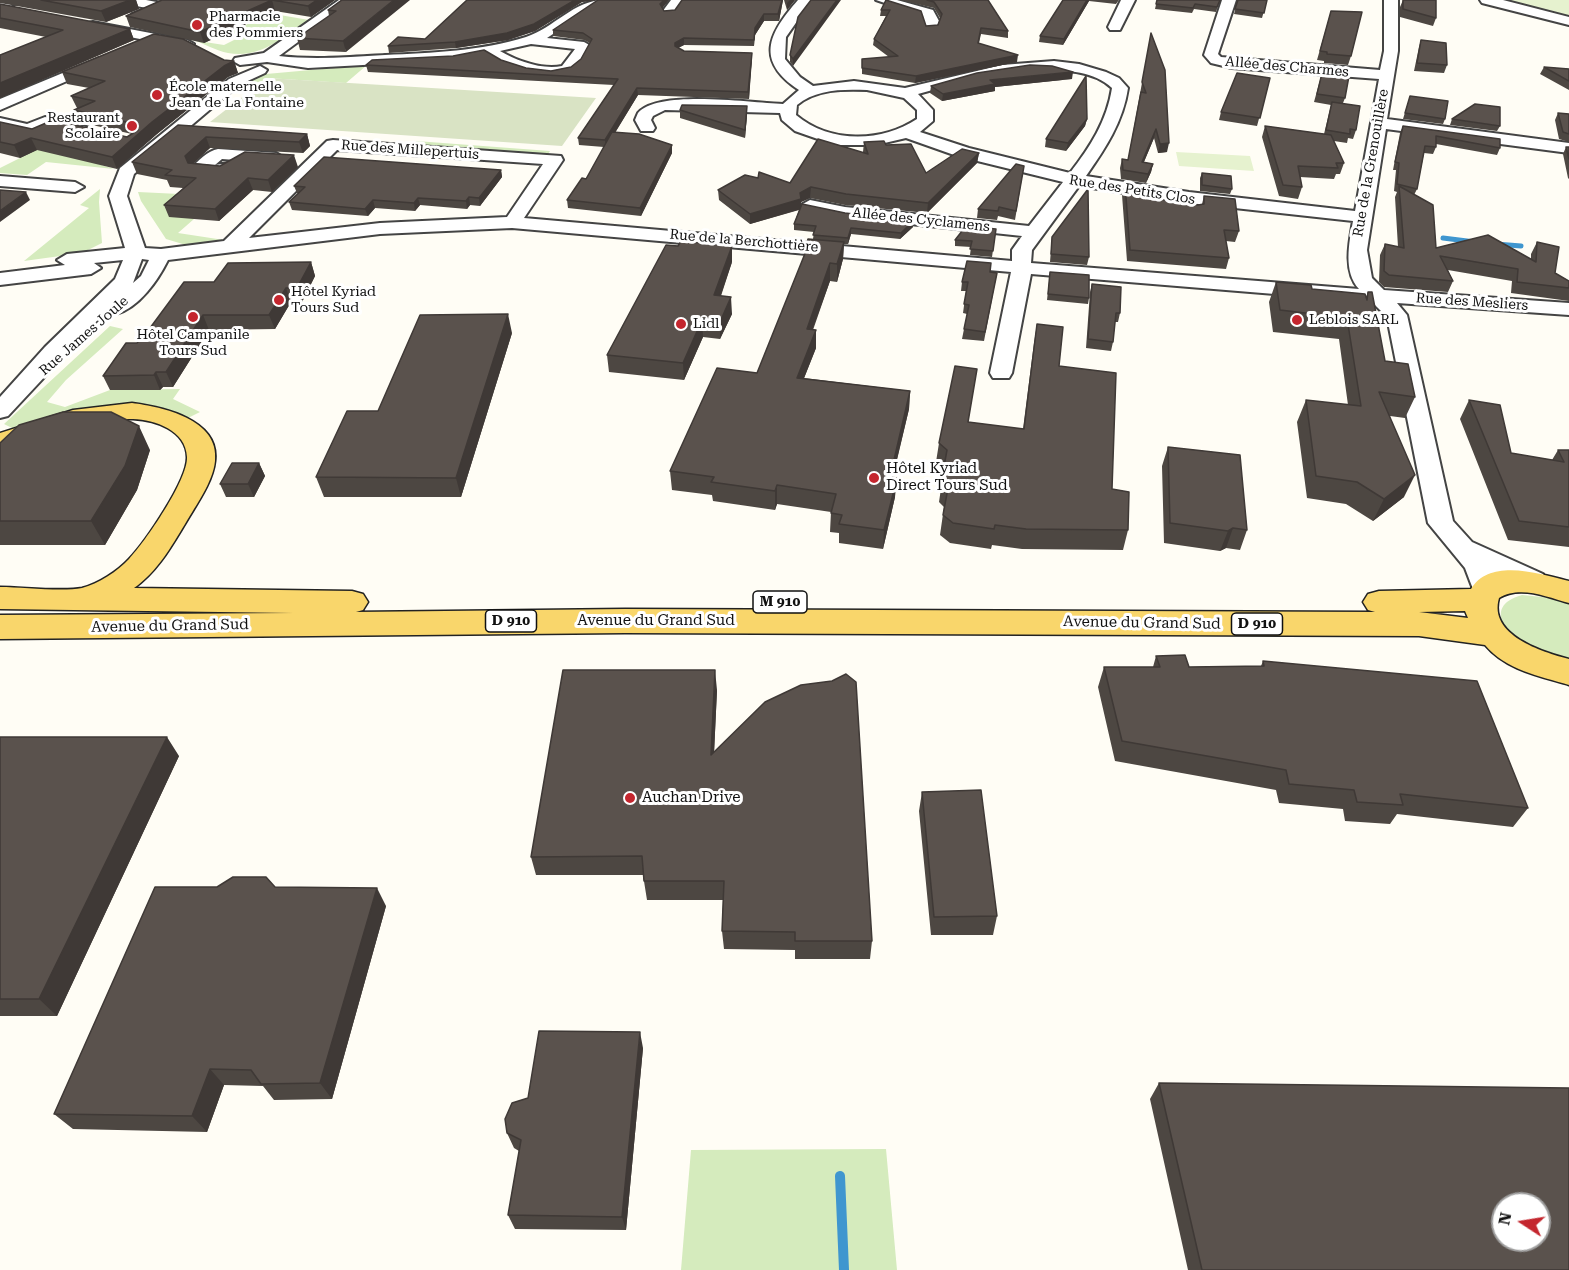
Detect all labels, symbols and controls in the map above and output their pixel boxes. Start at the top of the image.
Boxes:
place label: Pharmacie des Pommiers [209,9,303,42]
marker: Pharmacie des Pommiers [190,18,204,32]
street label: Allée des Charmes [1224,53,1350,81]
place label: École maternelle Jean de La Fontaine [169,79,304,112]
marker: École maternelle Jean de La Fontaine [150,88,164,102]
street label: Rue de la Grenouillère [1350,88,1392,238]
place label: Restaurant Scolaire [47,110,120,142]
marker: Restaurant Scolaire [125,119,139,133]
street label: Rue des Millepertuis [340,137,480,163]
street label: Rue des Petits Clos [1068,172,1196,208]
street label: Allée des Cyclamens [851,204,991,236]
street label: Rue de la Berchottière [669,226,819,256]
place label: Hôtel Kyriad Tours Sud [291,284,376,316]
street label: Rue des Mesliers [1415,290,1529,314]
street label: Rue James Joule [36,293,132,379]
marker: Hôtel Kyriad Tours Sud [272,293,286,307]
marker: Hôtel Campanile Tours Sud [186,310,200,324]
place label: Leblois SARL [1309,312,1399,328]
marker: Leblois SARL [1290,313,1304,327]
place label: Lidl [693,316,719,332]
marker: Lidl [674,317,688,331]
place label: Hôtel Campanile Tours Sud [136,327,250,360]
place label: Hôtel Kyriad Direct Tours Sud [886,460,1008,495]
marker: Hôtel Kyriad Direct Tours Sud [867,471,881,485]
road number: M 910 [753,591,807,613]
road number: D 910 [486,610,536,632]
street label: Avenue du Grand Sud [577,612,735,630]
street label: Avenue du Grand Sud [1063,613,1221,633]
road number: D 910 [1232,613,1282,635]
street label: Avenue du Grand Sud [91,616,249,636]
place label: Auchan Drive [642,789,741,807]
marker: Auchan Drive [623,791,637,805]
north arrow [1491,1192,1551,1252]
text: N [1494,1211,1515,1227]

